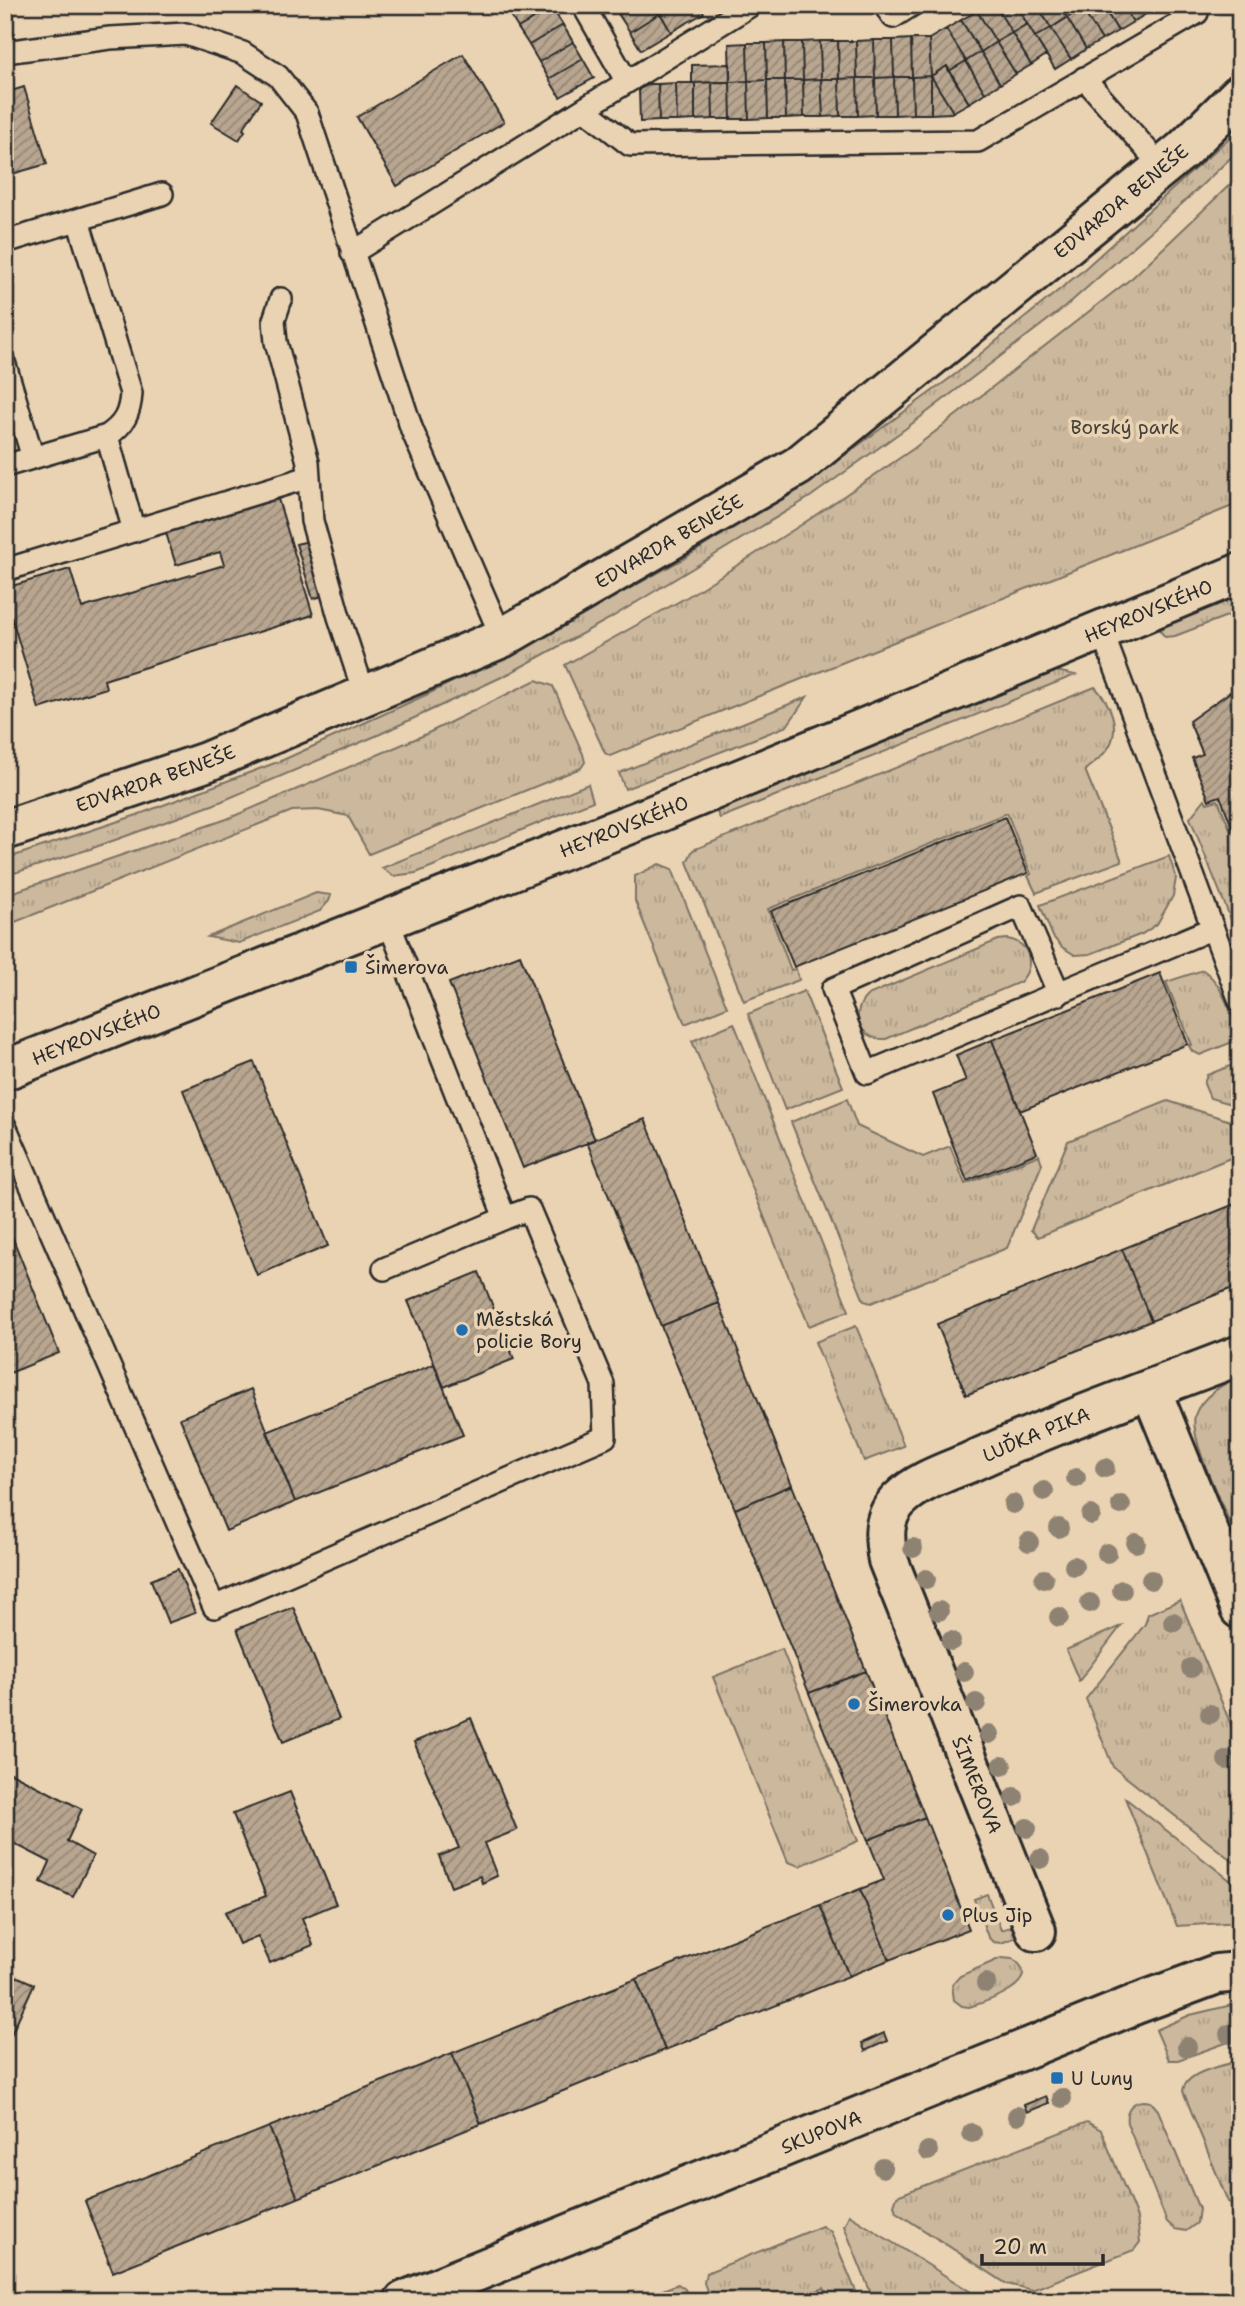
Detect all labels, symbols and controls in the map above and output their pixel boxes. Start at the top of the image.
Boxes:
street label: EDVARDA BENEŠE [1048,138,1193,264]
park label: Borský park [1070,415,1180,440]
street label: EDVARDA BENEŠE [590,488,748,594]
street label: HEYROVSKÉHO [1080,573,1216,648]
street label: EDVARDA BENEŠE [72,739,239,818]
street label: HEYROVSKÉHO [556,789,692,863]
place label: Šimerova [365,954,448,980]
marker: Šimerova [343,959,359,975]
street label: HEYROVSKÉHO [28,997,164,1071]
place label: Městská policie Bory [476,1307,582,1354]
marker: Městská policie Bory [454,1322,470,1338]
street label: LUĎKA PIKA [978,1401,1093,1468]
place label: Šimerovka [868,1691,962,1717]
marker: Šimerovka [846,1696,862,1712]
street label: ŠIMEROVA [946,1732,1009,1837]
place label: Plus Jip [962,1903,1032,1928]
marker: Plus Jip [940,1907,956,1923]
place label: U Luny [1071,2066,1133,2091]
marker: U Luny [1049,2070,1065,2086]
street label: SKUPOVA [777,2104,865,2159]
scale bar [982,2222,1103,2266]
text: 20 m [993,2233,1047,2261]

